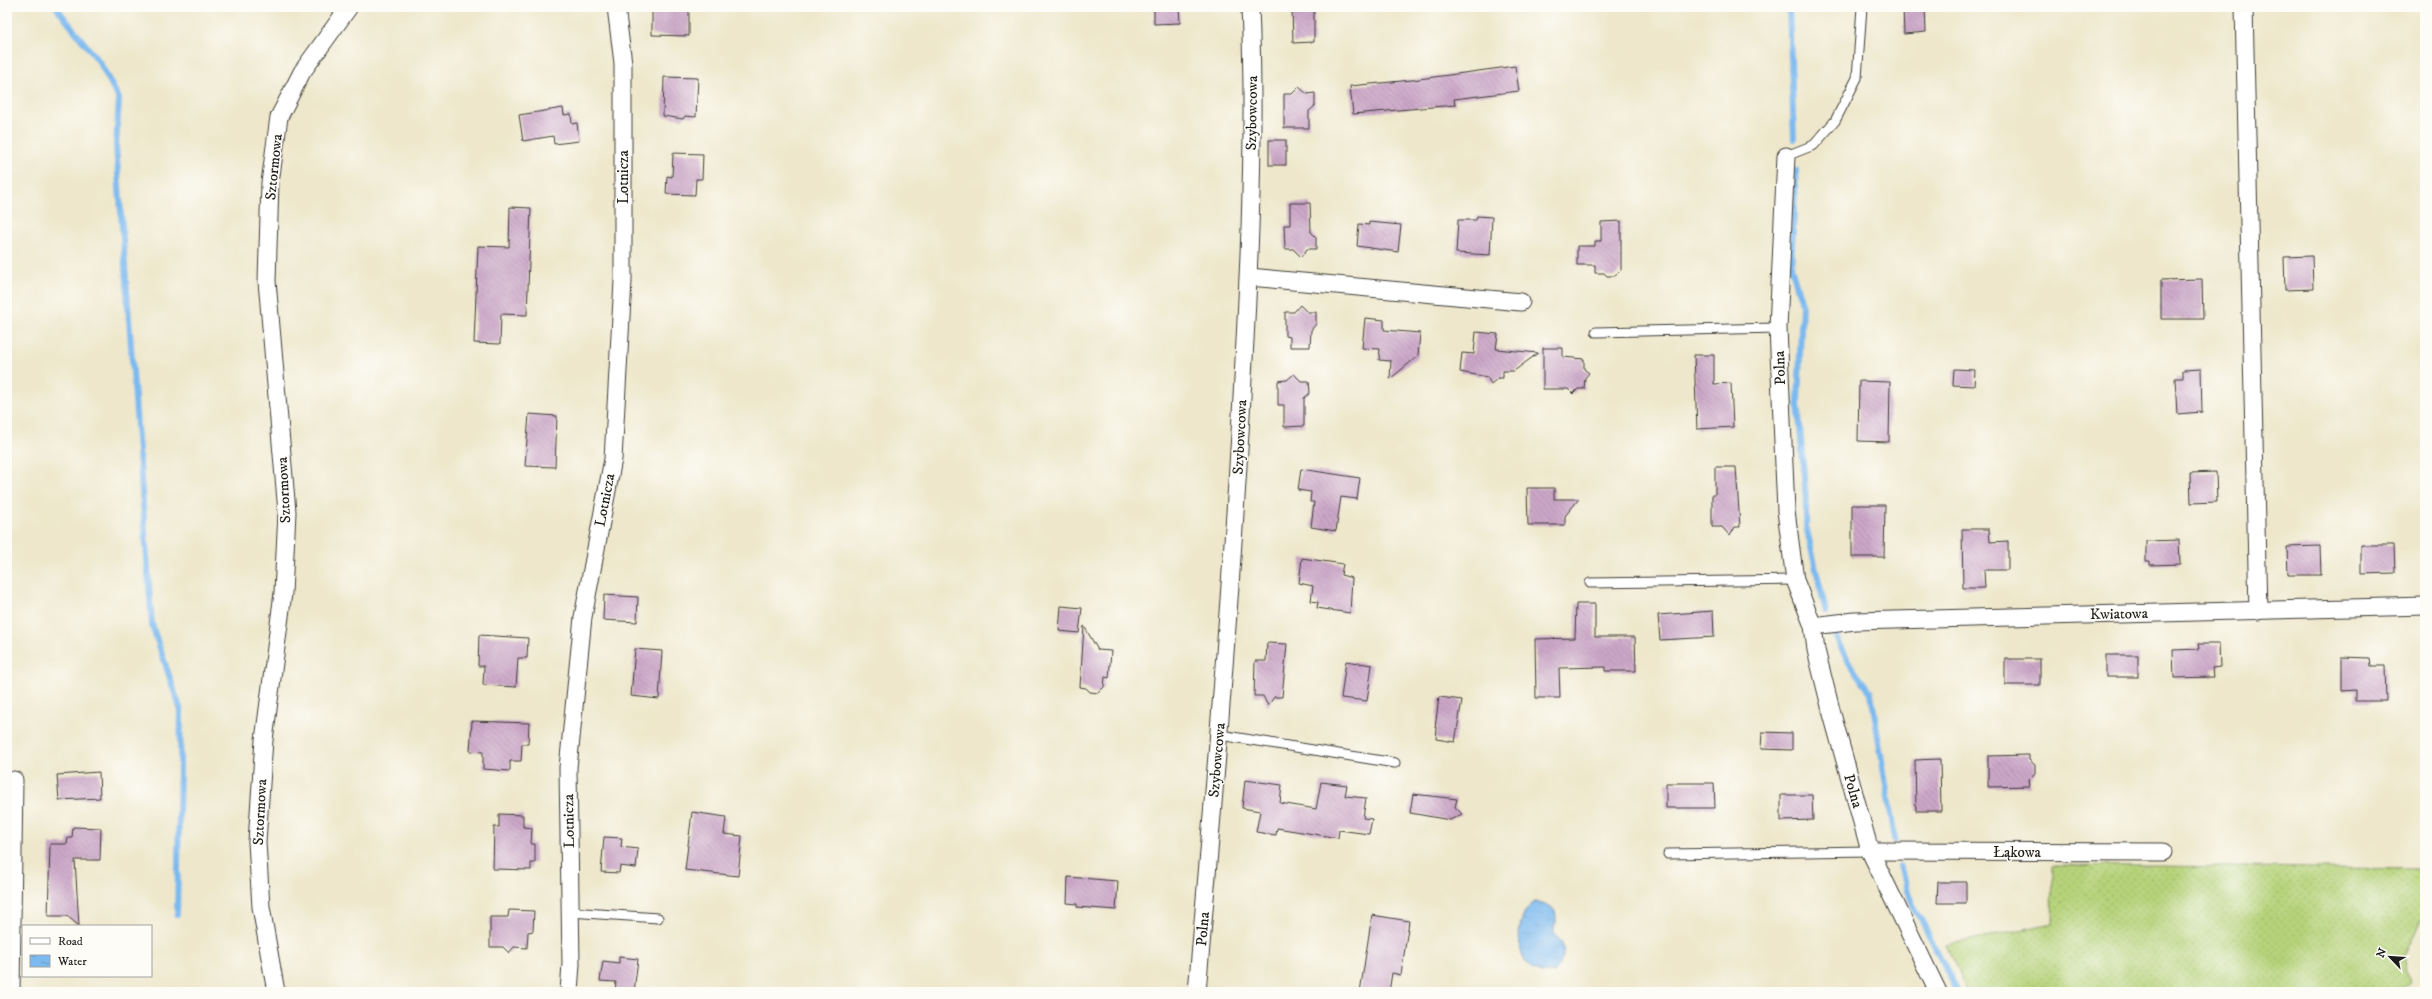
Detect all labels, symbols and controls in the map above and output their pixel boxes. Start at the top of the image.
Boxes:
street label: Szybowcowa [1242,75,1262,151]
street label: Sztormowa [261,132,287,201]
street label: Lotnicza [614,149,633,204]
street label: Polna [1770,350,1790,386]
street label: Szybowcowa [1229,398,1251,475]
street label: Sztormowa [273,456,295,524]
street label: Lotnicza [591,471,620,528]
street label: Kwiatowa [2090,604,2149,624]
street label: Szybowcowa [1204,721,1230,798]
street label: Polna [1839,772,1867,811]
street label: Sztormowa [249,778,271,846]
street label: Lotnicza [559,793,579,848]
street label: Łąkowa [1993,843,2041,862]
street label: Polna [1192,910,1214,947]
legend [22,925,152,977]
text: Road [58,934,83,949]
north arrow [2370,937,2410,977]
text: N [2374,946,2390,960]
text: Water [57,954,87,969]

